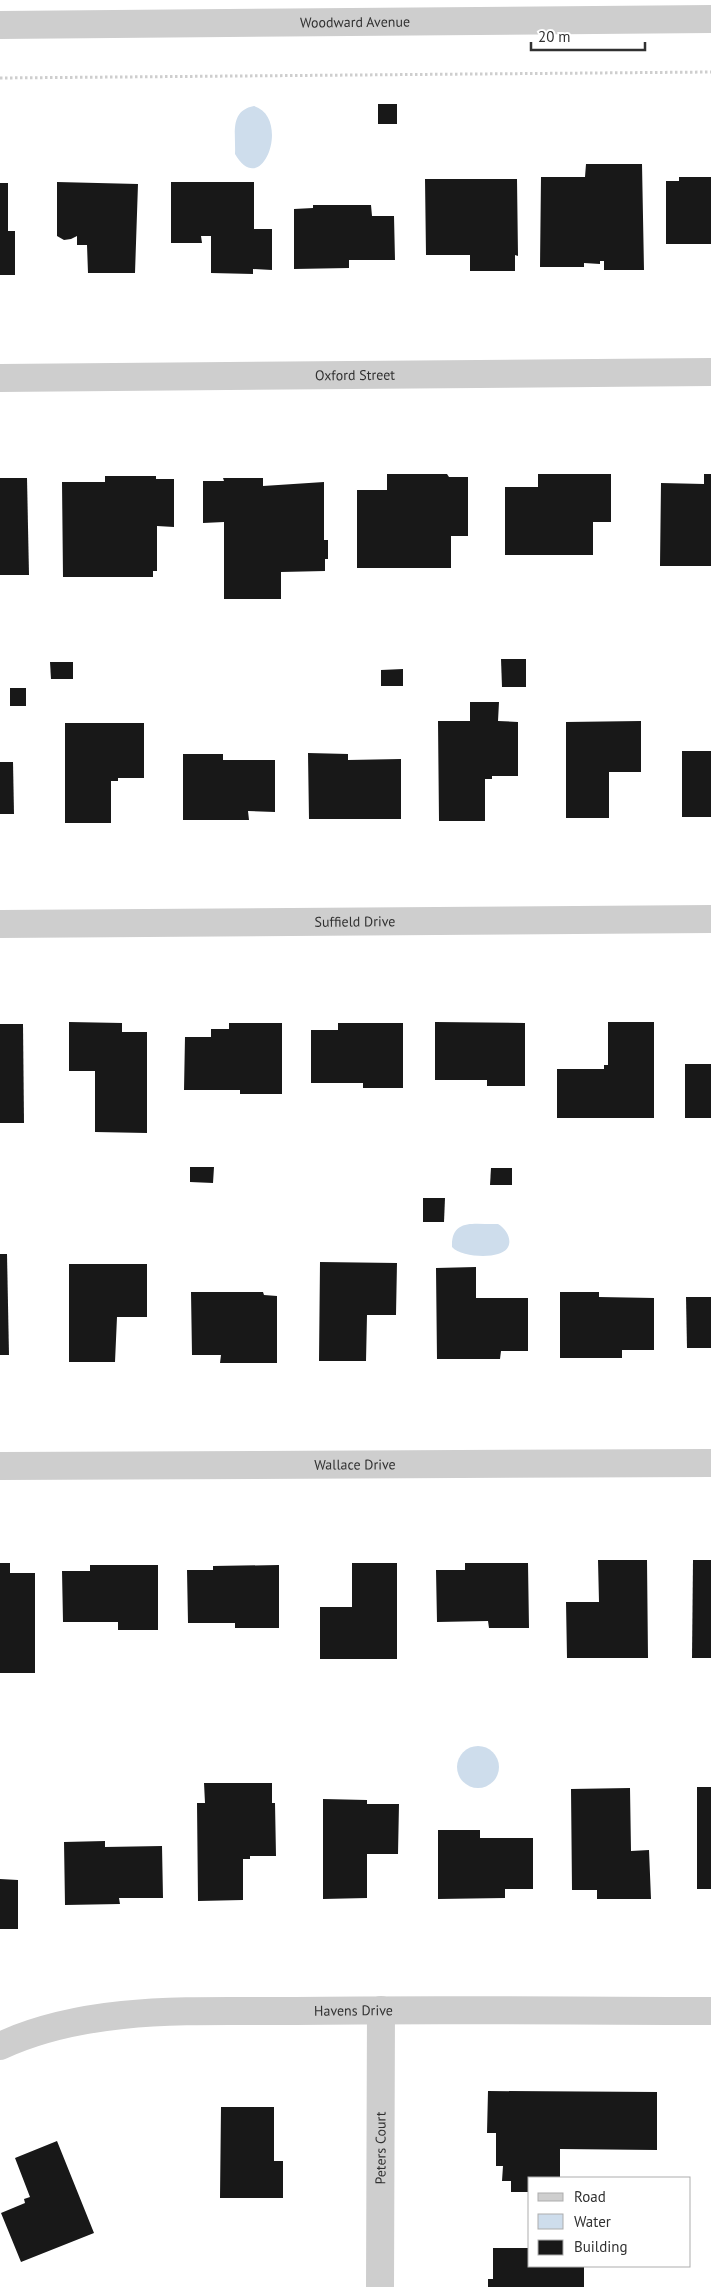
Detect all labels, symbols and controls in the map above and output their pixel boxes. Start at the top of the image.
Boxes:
street label: Woodward Avenue [300,13,410,31]
scale bar [531,20,645,52]
text: 20 m [538,27,571,46]
street label: Oxford Street [315,366,395,384]
street label: Suffield Drive [314,912,396,931]
street label: Wallace Drive [314,1455,396,1474]
street label: Havens Drive [314,2001,393,2020]
street label: Peters Court [371,2111,390,2185]
legend [528,2177,691,2267]
text: Road [574,2187,606,2206]
text: Water [574,2212,611,2231]
text: Building [574,2237,628,2256]

